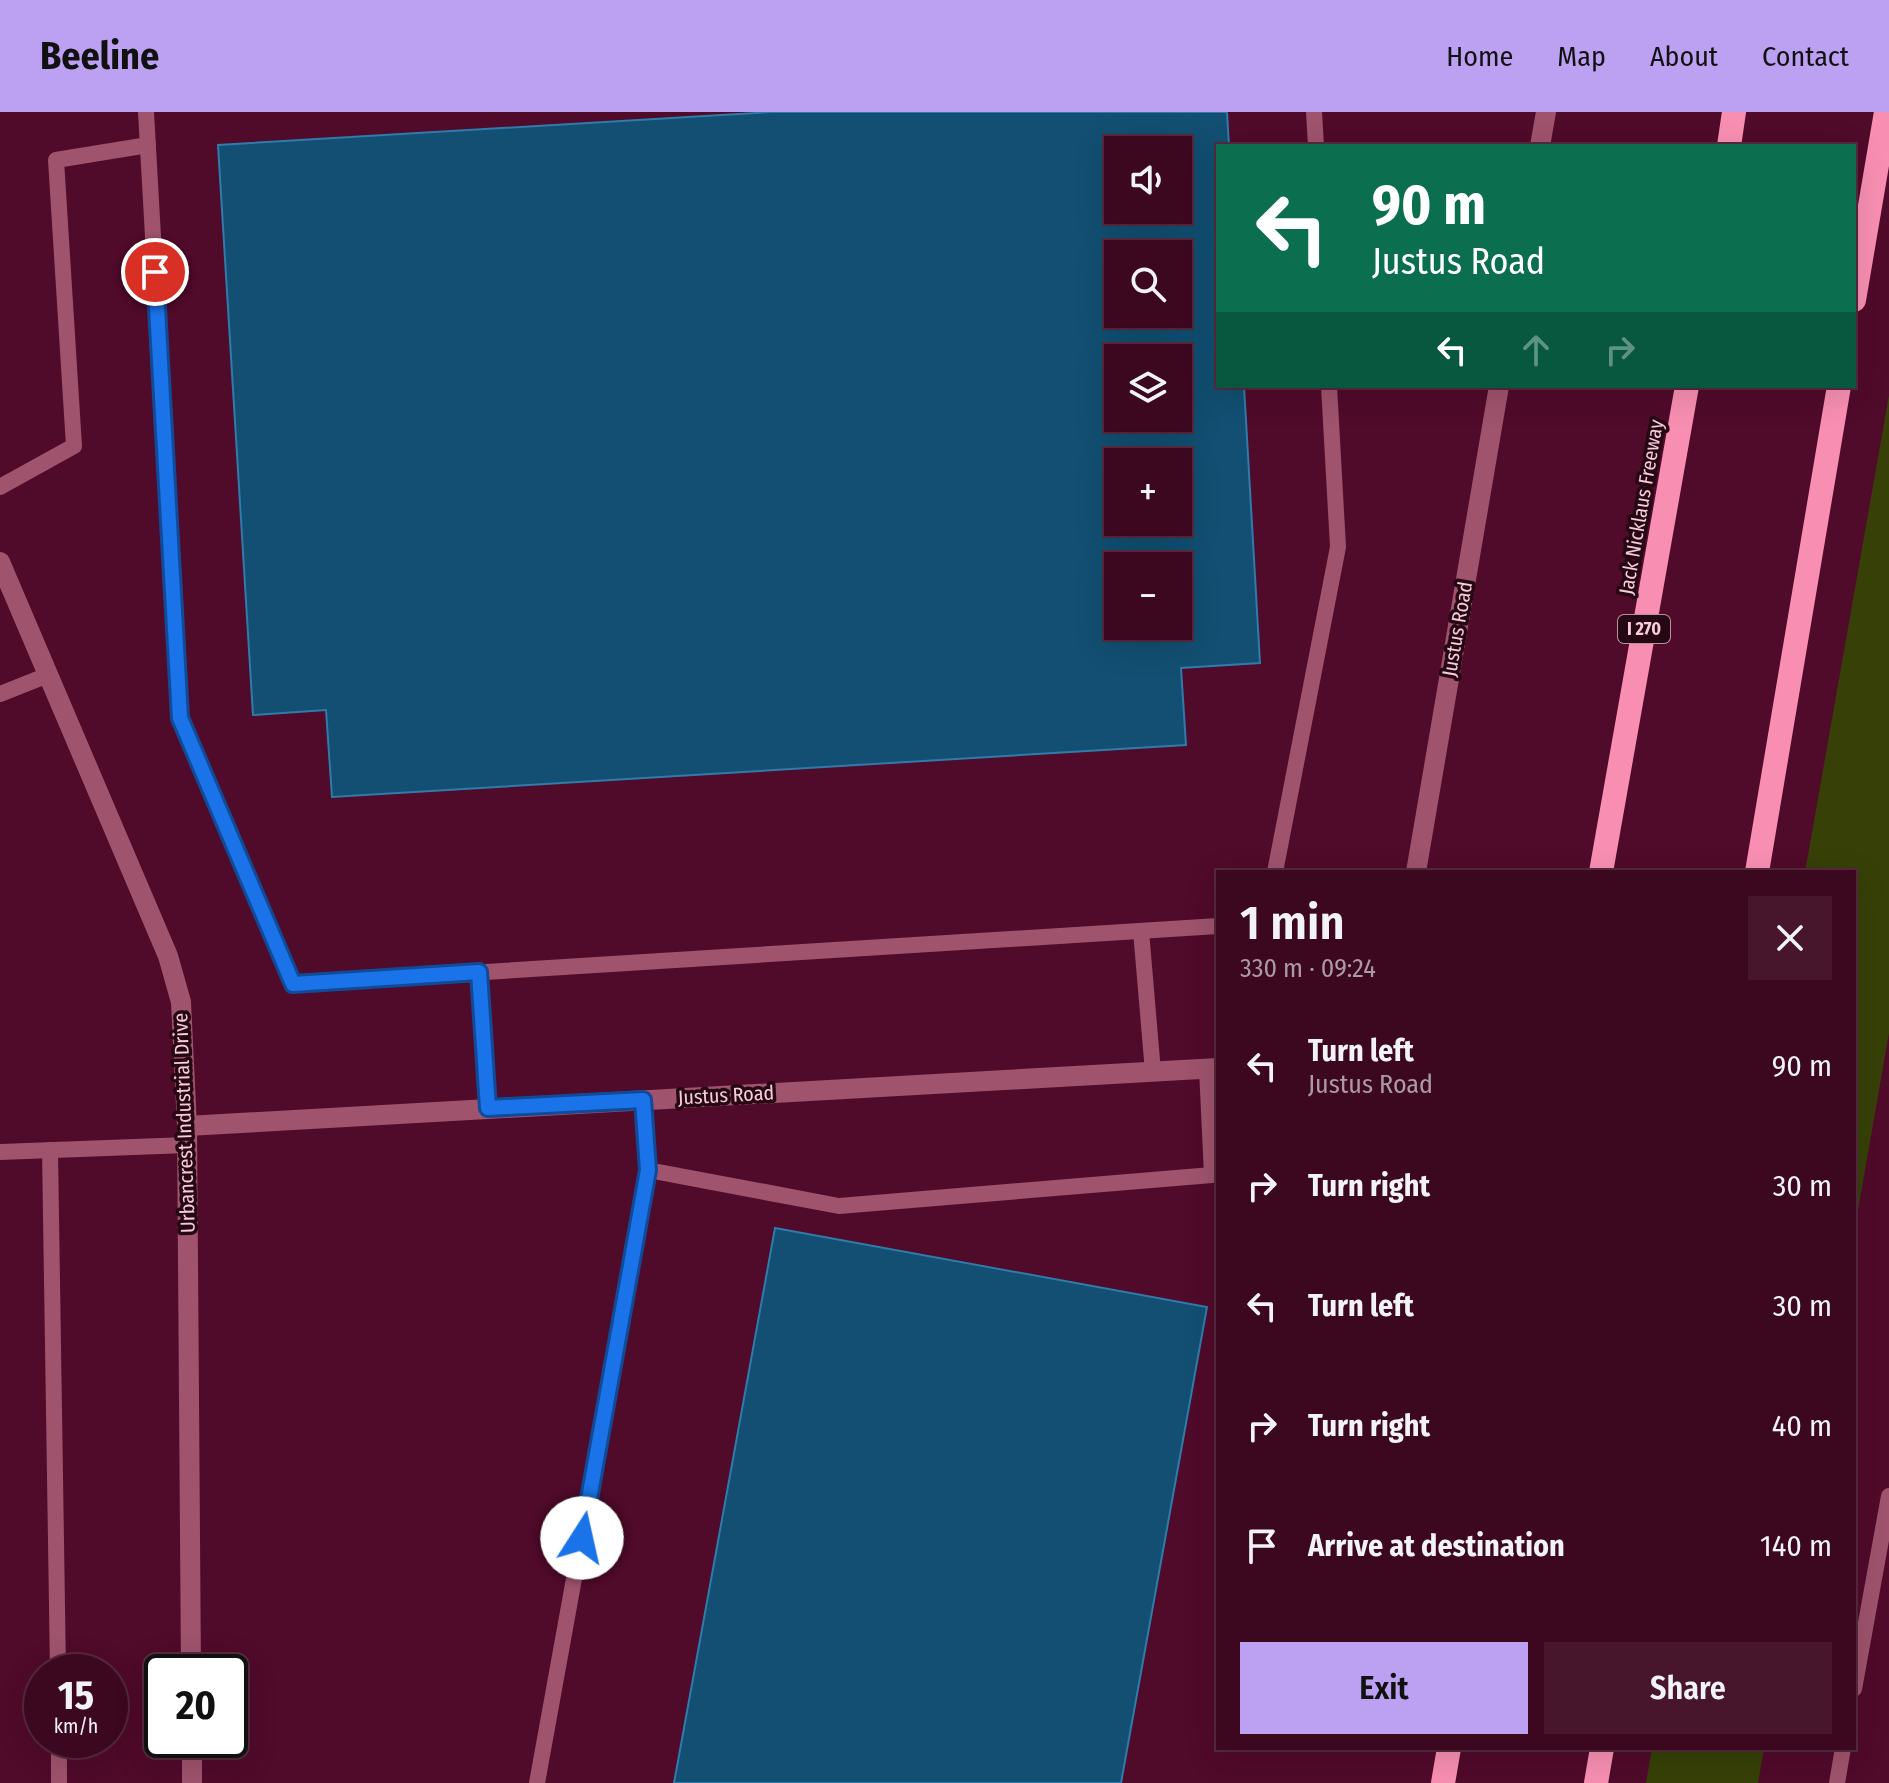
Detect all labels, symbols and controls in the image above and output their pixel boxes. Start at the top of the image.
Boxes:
text: Beeline [40,33,159,79]
text: Home [1446,40,1513,73]
text: Map [1557,40,1606,73]
text: About [1650,40,1718,73]
text: Contact [1762,40,1849,73]
map controls [1104,136,1192,640]
button: sound [1104,136,1192,224]
text: 90 m [1372,172,1486,239]
icon: left [1240,176,1344,280]
pin [121,238,189,306]
button: search [1104,240,1192,328]
text: Justus Road [1372,240,1545,284]
icon: arrive [133,250,177,294]
icon: left [1430,328,1474,372]
icon: ahead [1514,328,1558,372]
icon: right [1598,328,1642,372]
button: layers [1104,344,1192,432]
street label: Jack Nicklaus Freeway [1614,418,1668,596]
button: + [1104,448,1192,536]
button: − [1104,552,1192,640]
street label: Justus Road [1437,580,1477,678]
road number: I 270 [1618,615,1670,643]
text: 1 min [1240,894,1345,952]
button: close [1748,896,1832,980]
text: 330 m · 09:24 [1240,953,1376,984]
street label: Urbancrest Industrial Drive [168,1013,200,1233]
text: Turn left [1308,1033,1414,1069]
icon: left [1240,1044,1284,1088]
text: 90 m [1772,1048,1832,1084]
text: Justus Road [1308,1069,1433,1100]
street label: Justus Road [677,1080,775,1110]
icon: right [1240,1164,1284,1208]
text: Turn right [1308,1168,1430,1204]
text: 30 m [1773,1168,1832,1204]
icon: left [1240,1284,1284,1328]
text: Turn left [1308,1288,1414,1324]
text: 30 m [1773,1288,1832,1324]
icon: right [1240,1404,1284,1448]
text: Turn right [1308,1408,1430,1444]
text: 40 m [1772,1408,1832,1444]
position arrow [540,1496,624,1580]
icon: arrive [1240,1524,1284,1568]
text: Arrive at destination [1308,1528,1565,1564]
text: 140 m [1760,1528,1832,1564]
button: Exit [1240,1642,1528,1734]
button: Share [1544,1642,1832,1734]
speed limit sign: 20 [144,1654,248,1758]
text: 15 [58,1672,94,1720]
text: km/h [54,1714,98,1738]

